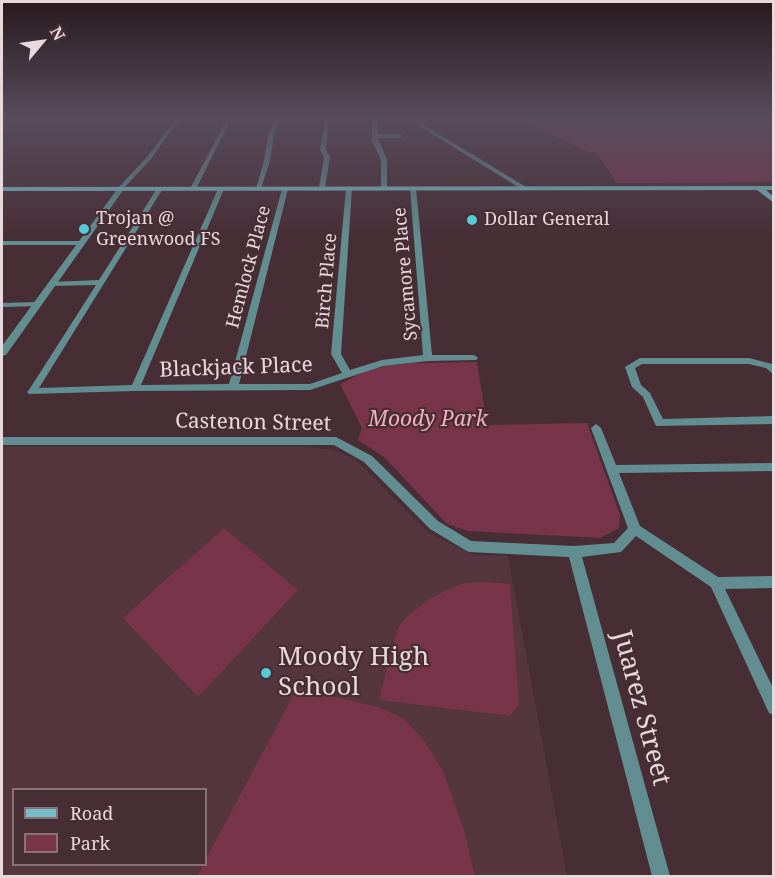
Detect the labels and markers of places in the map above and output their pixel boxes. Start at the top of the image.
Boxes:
place label: Trojan @ Greenwood FS [96,208,221,250]
place label: Dollar General [484,209,609,231]
marker: Dollar General [465,213,479,227]
marker: Trojan @ Greenwood FS [77,222,91,236]
place label: Moody High School [278,642,429,704]
marker: Moody High School [259,666,273,680]

